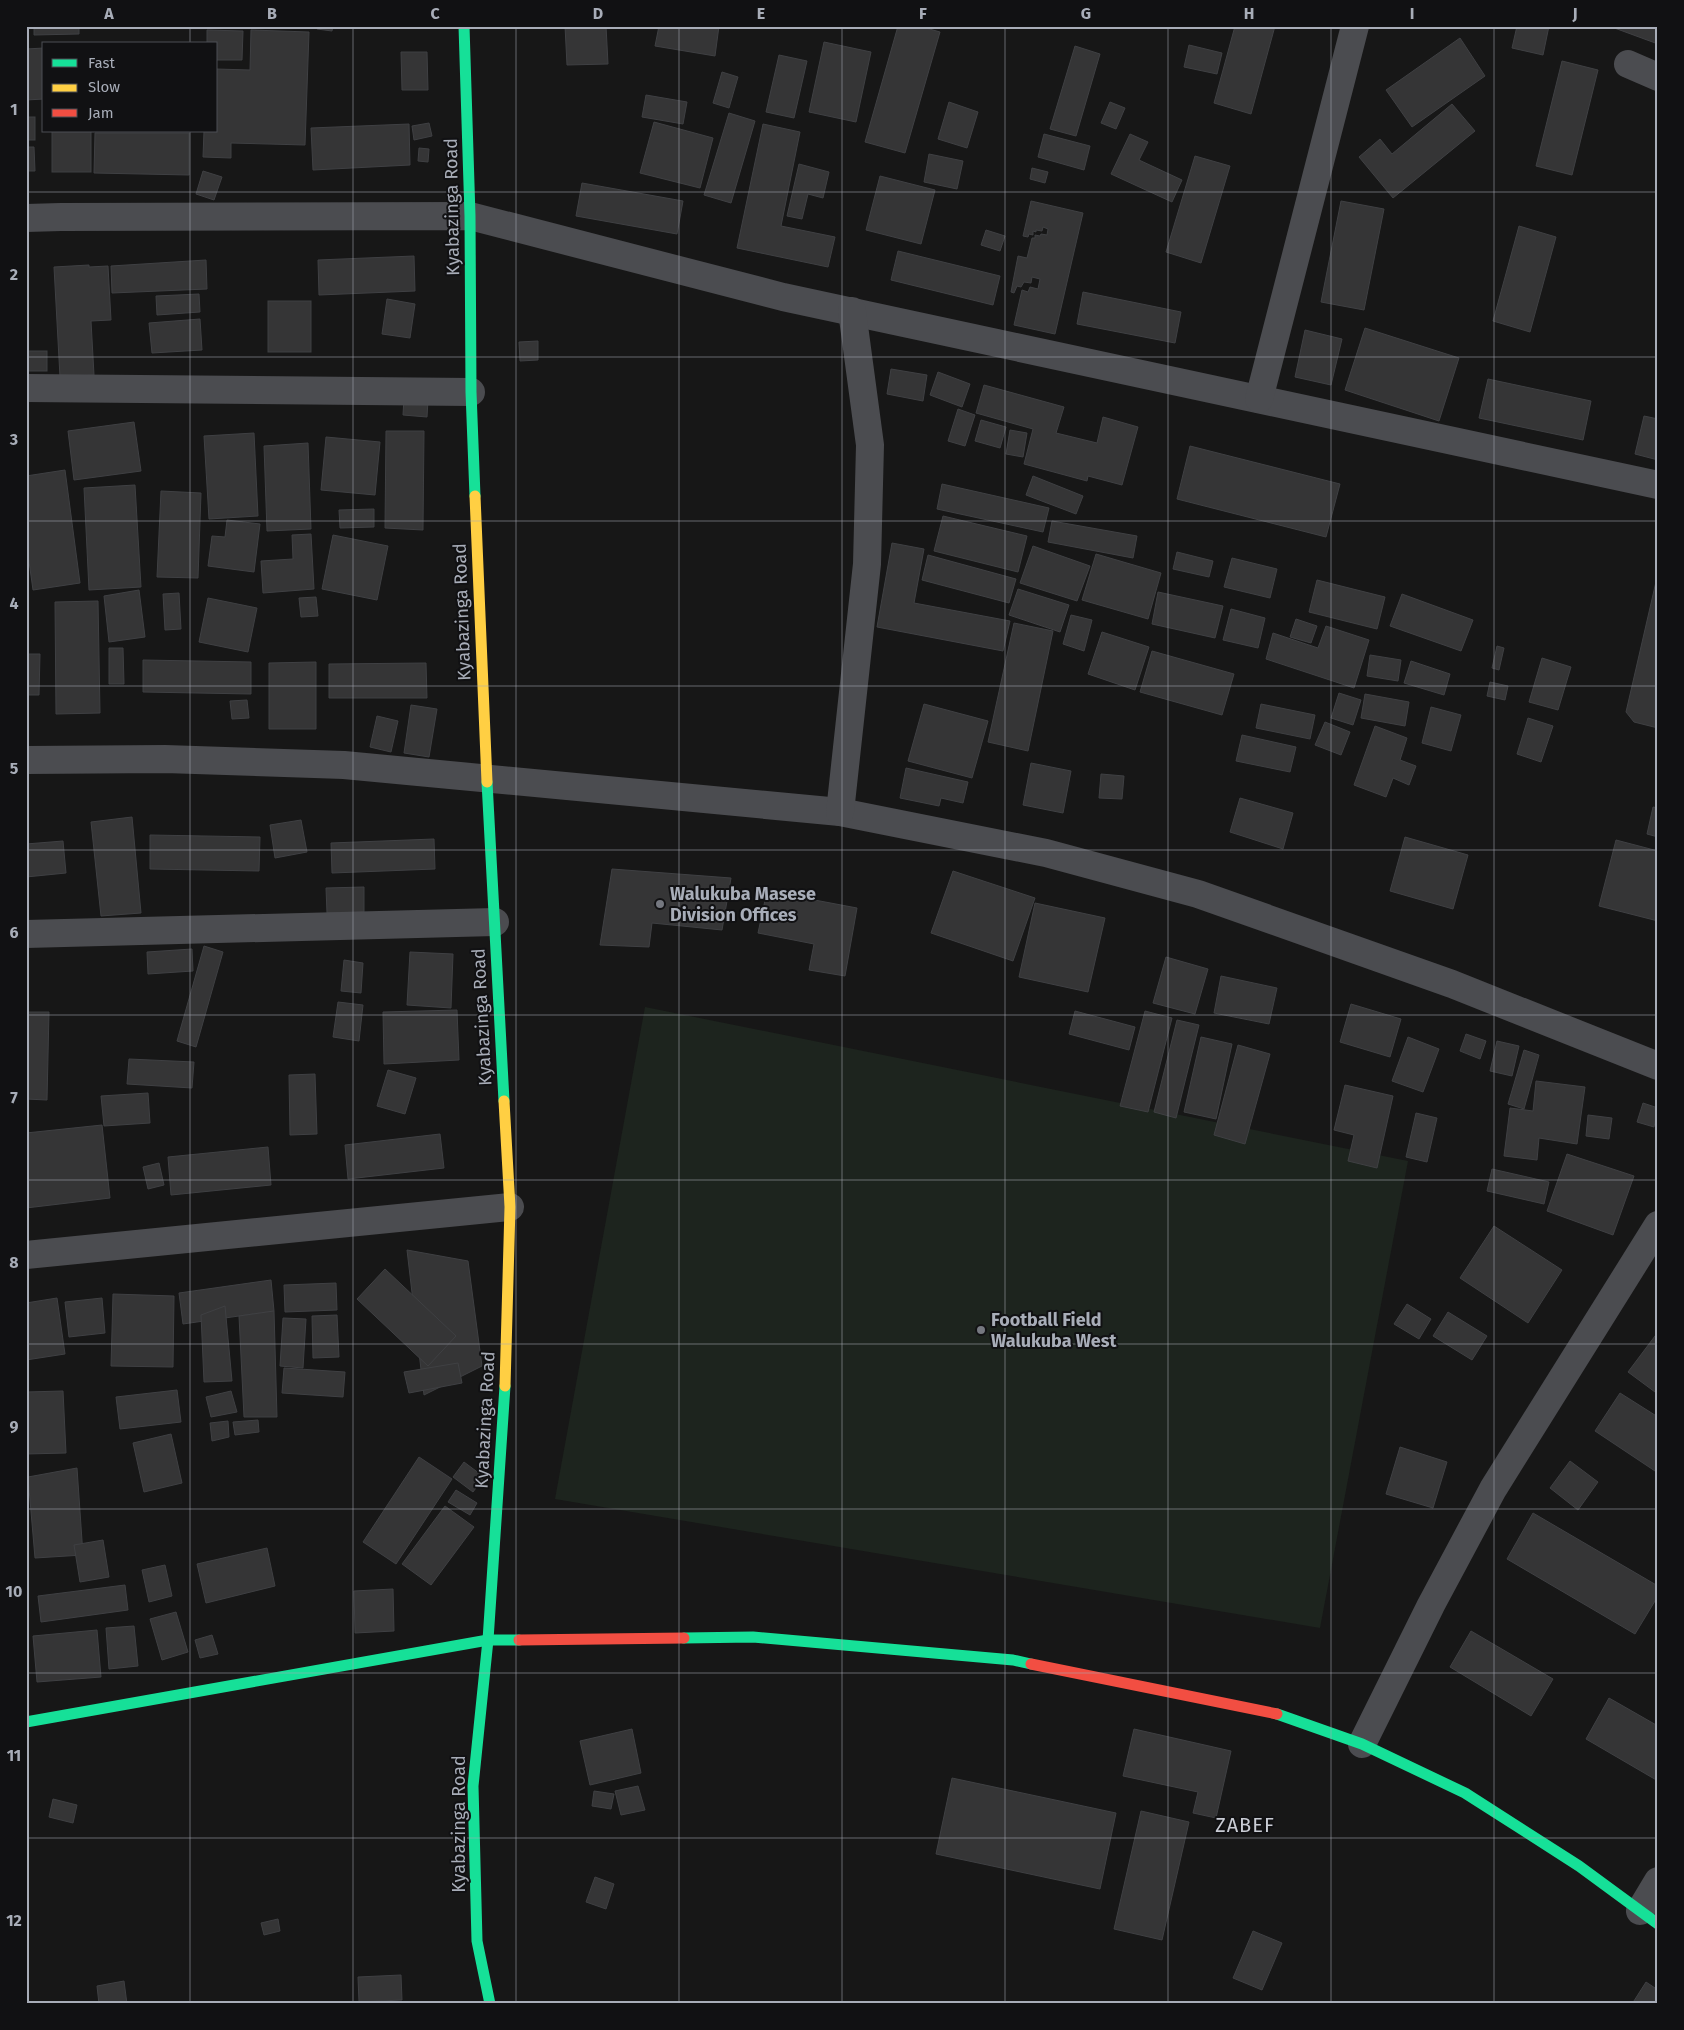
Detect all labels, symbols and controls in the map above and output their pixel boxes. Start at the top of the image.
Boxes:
text: A [103,4,114,23]
text: B [267,4,277,23]
text: C [430,4,440,23]
text: D [593,4,603,23]
text: E [757,4,765,23]
text: F [919,4,927,23]
text: G [1081,4,1091,23]
text: H [1244,4,1254,23]
text: I [1410,4,1414,23]
text: J [1571,4,1578,23]
legend [42,42,218,132]
text: Fast [88,54,115,72]
text: Slow [88,78,120,96]
text: 1 [10,100,18,119]
text: Jam [88,104,114,122]
street label: Kyabazinga Road [440,138,464,276]
text: 2 [10,265,18,284]
text: 3 [9,430,18,449]
street label: Kyabazinga Road [449,543,475,681]
text: 4 [9,594,19,613]
text: 5 [10,759,19,778]
place label: Walukuba Masese Division Offices [670,883,816,926]
marker: Walukuba Masese Division Offices [654,898,666,910]
text: 6 [9,923,19,942]
street label: Kyabazinga Road [467,948,497,1086]
text: 7 [10,1088,18,1107]
text: 8 [9,1253,19,1272]
place label: Football Field Walukuba West [991,1309,1117,1352]
marker: Football Field Walukuba West [975,1324,987,1336]
street label: Kyabazinga Road [470,1351,500,1489]
text: 9 [10,1417,19,1436]
text: 10 [6,1582,22,1601]
text: 11 [7,1746,21,1765]
street label: Kyabazinga Road [448,1755,470,1893]
district label: ZABEF [1215,1813,1275,1837]
text: 12 [6,1911,22,1930]

